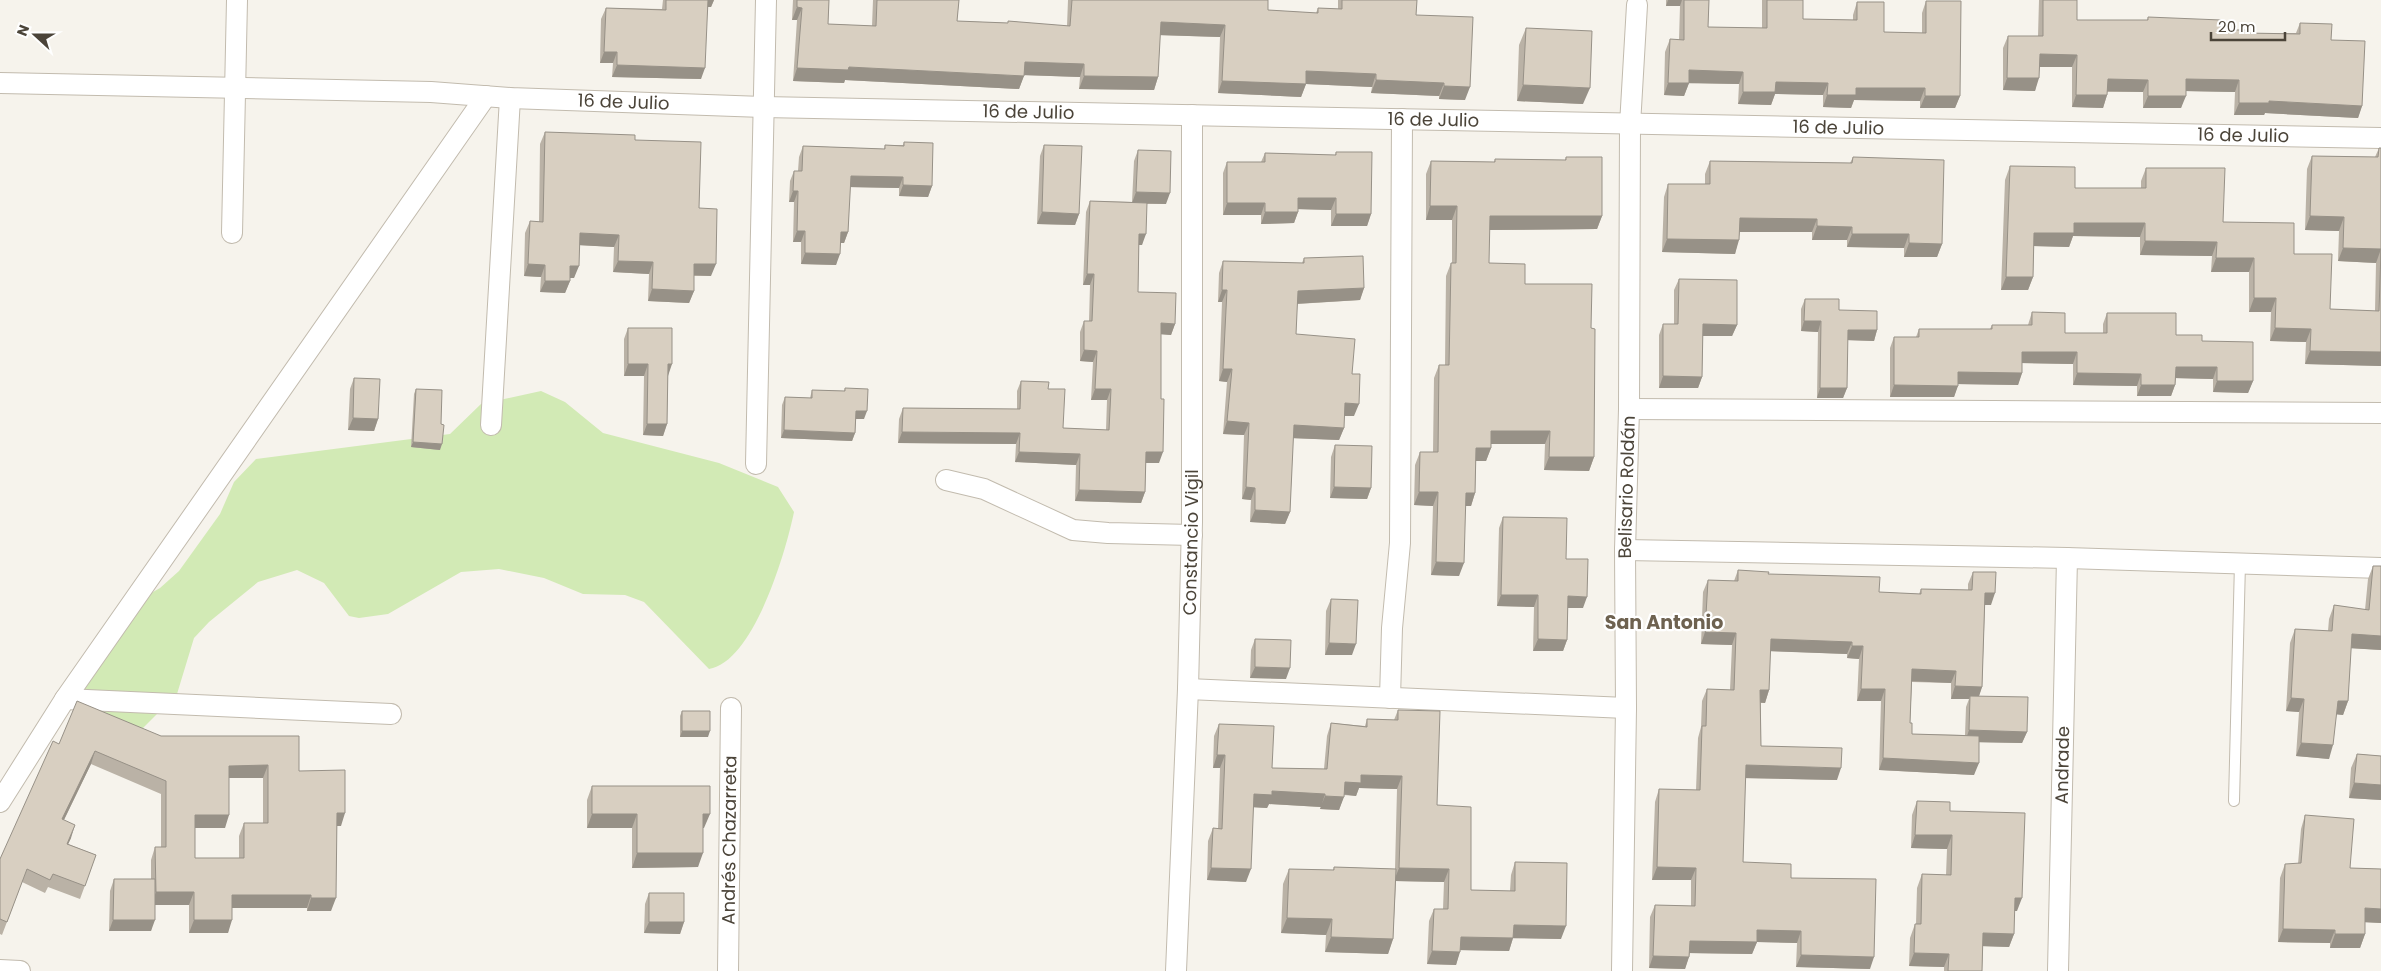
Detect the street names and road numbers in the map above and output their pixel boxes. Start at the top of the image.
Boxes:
street label: 16 de Julio [577,87,670,116]
street label: 16 de Julio [982,98,1075,125]
street label: 16 de Julio [1387,106,1479,133]
street label: 16 de Julio [1792,114,1884,140]
street label: 16 de Julio [2197,121,2289,148]
street label: Belisario Roldán [1612,415,1641,559]
street label: Constancio Vigil [1177,469,1204,616]
street label: Andrade [2049,726,2075,804]
street label: Andrés Chazarreta [716,755,742,925]

